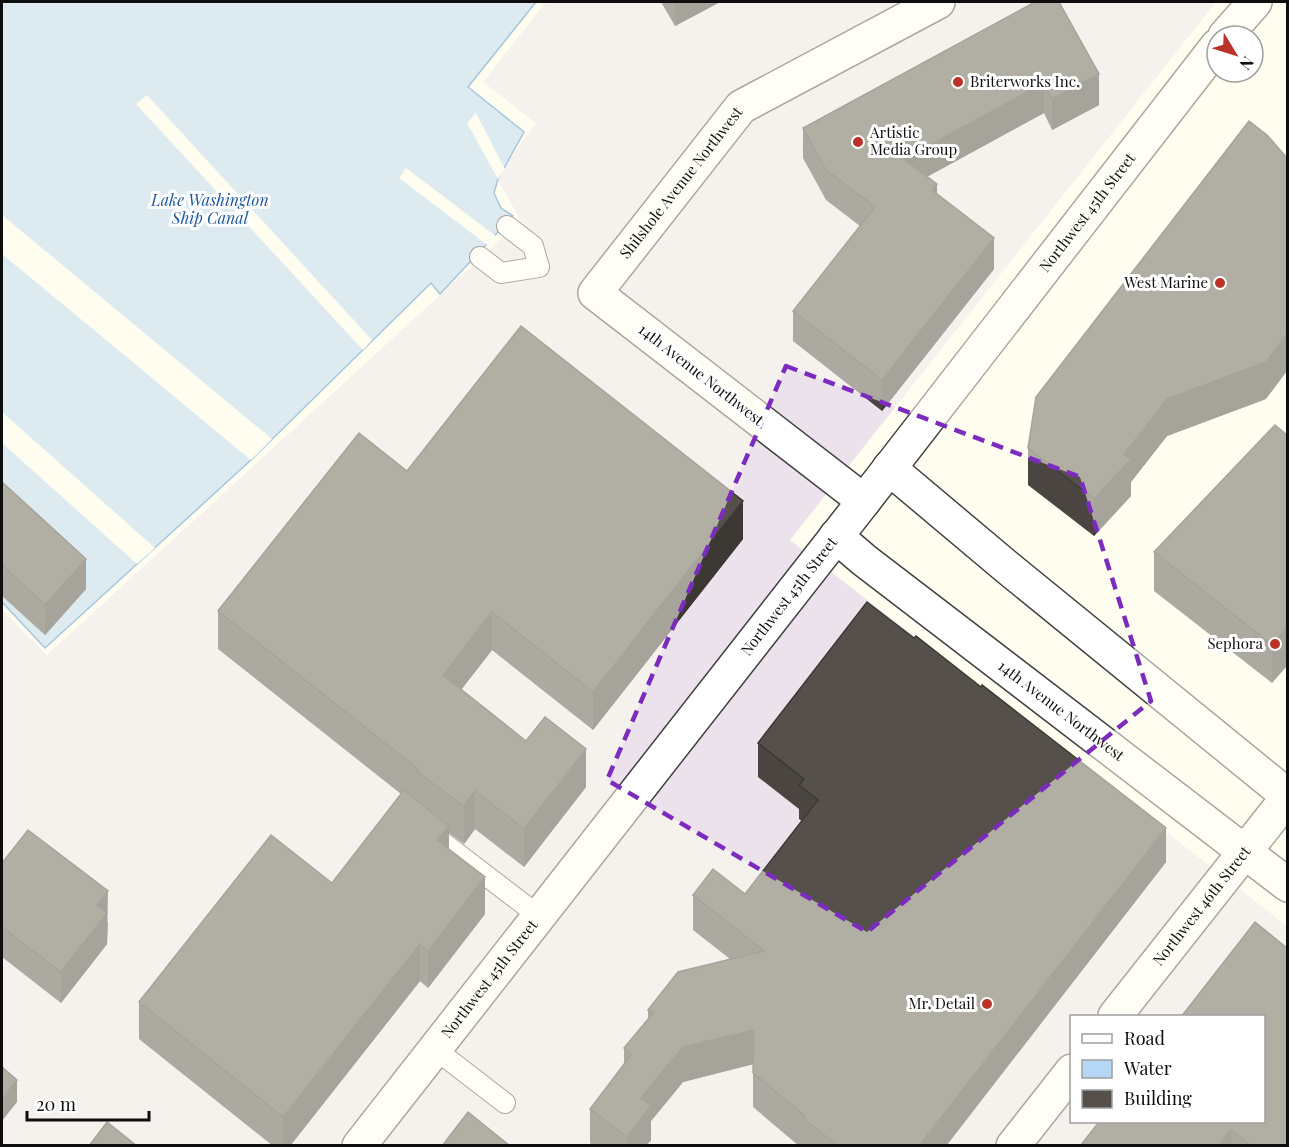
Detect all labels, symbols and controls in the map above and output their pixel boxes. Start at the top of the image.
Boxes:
north arrow [1205,24,1265,84]
text: N [1235,53,1259,75]
place label: Briterworks Inc. [970,71,1080,91]
marker: Briterworks Inc. [951,75,965,89]
street label: Shilshole Avenue Northwest [615,102,747,262]
place label: Artistic Media Group [869,122,957,159]
marker: Artistic Media Group [851,135,865,149]
street label: Northwest 45th Street [1034,148,1140,276]
water label: Lake Washington Ship Canal [150,189,269,228]
place label: West Marine [1123,272,1208,292]
marker: West Marine [1213,276,1227,290]
street label: 14th Avenue Northwest [635,319,769,430]
street label: Northwest 45th Street [736,532,842,659]
place label: Sephora [1207,633,1264,653]
marker: Sephora [1268,637,1282,651]
street label: 14th Avenue Northwest [994,655,1129,765]
street label: Northwest 46th Street [1148,841,1255,969]
street label: Northwest 45th Street [436,915,542,1042]
place label: Mr. Detail [908,993,975,1013]
marker: Mr. Detail [980,997,994,1011]
legend [1070,1015,1265,1123]
text: Road [1124,1026,1165,1050]
text: Water [1123,1056,1172,1080]
scale bar [27,1084,148,1122]
text: Building [1124,1086,1192,1110]
text: 20 m [36,1092,76,1116]

